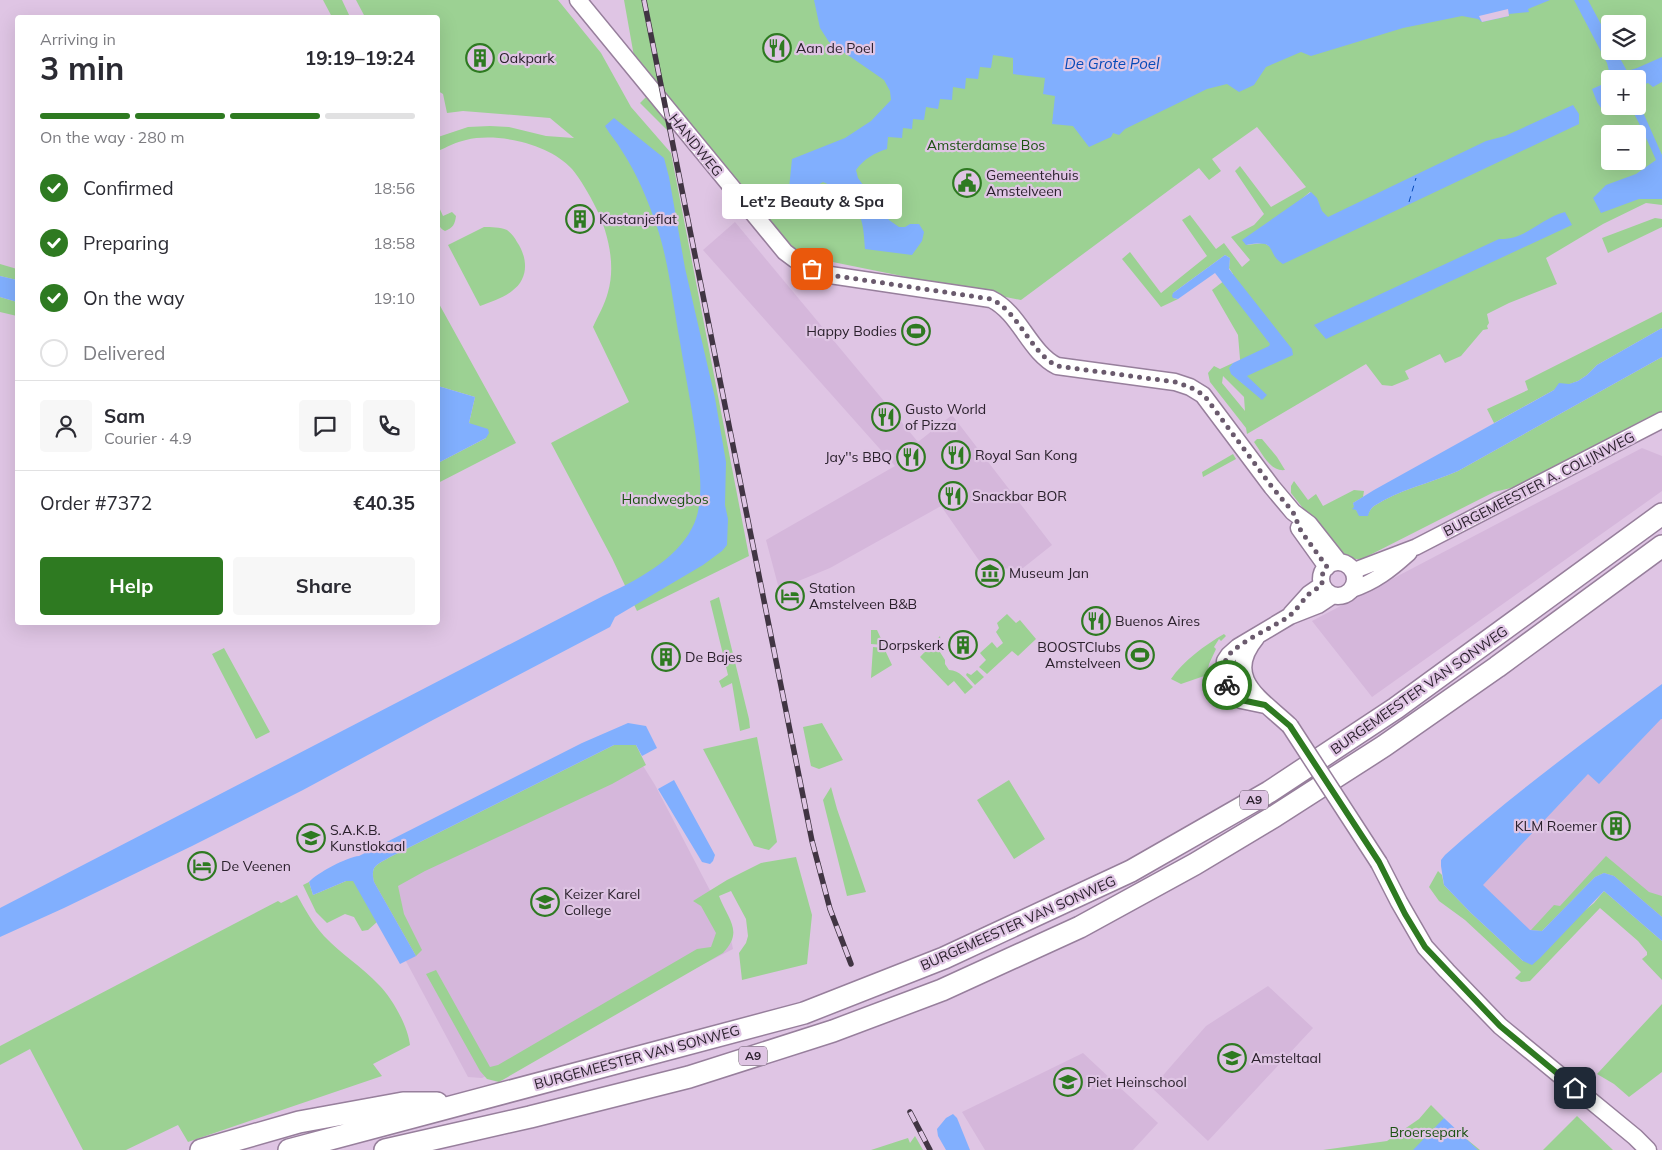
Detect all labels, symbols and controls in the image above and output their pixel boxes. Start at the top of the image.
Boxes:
map controls [1601,15,1646,170]
button: layers [1601,15,1646,60]
text: Arriving in [40,29,116,49]
restaurant icon: Aan de Poel [762,33,792,63]
place label: Aan de Poel [796,39,874,57]
building icon: Oakpark [465,43,495,73]
text: 19:19–19:24 [305,46,415,70]
text: 3 min [40,48,124,88]
place label: Oakpark [499,49,555,67]
water label: De Grote Poel [1064,54,1160,73]
button: + [1601,70,1646,115]
street label: HANDWEG [665,110,727,180]
button: − [1601,125,1646,170]
text: On the way · 280 m [40,127,185,147]
park label: Amsterdamse Bos [927,136,1045,154]
place label: Gemeentehuis Amstelveen [986,166,1079,200]
public building icon: Gemeentehuis Amstelveen [952,168,982,198]
icon: check [40,174,68,202]
text: Confirmed [83,176,174,200]
text: 18:56 [373,178,415,198]
callout: Let'z Beauty & Spa [722,184,902,219]
text: Let'z Beauty & Spa [740,191,884,211]
building icon: Kastanjeflat [565,204,595,234]
place label: Kastanjeflat [599,210,677,228]
icon: check [40,229,68,257]
text: Preparing [83,231,169,255]
text: 18:58 [373,233,415,253]
pin [791,248,833,290]
icon: bag [798,255,826,283]
icon: check [40,284,68,312]
text: On the way [83,286,185,310]
text: 19:10 [373,288,415,308]
sports icon: Happy Bodies [901,316,931,346]
place label: Happy Bodies [806,322,897,340]
text: Delivered [83,341,165,365]
button: person [40,400,92,452]
button: chat [299,400,351,452]
button: phone [363,400,415,452]
place label: Gusto World of Pizza [905,400,986,434]
restaurant icon: Gusto World of Pizza [871,402,901,432]
text: Sam [104,404,145,428]
text: Courier · 4.9 [104,428,192,448]
street label: BURGEMEESTER A. COLIJNWEG [1440,428,1638,540]
restaurant icon: Royal San Kong [941,440,971,470]
restaurant icon: Jay''s BBQ [896,442,926,472]
place label: Royal San Kong [975,446,1077,464]
place label: Jay''s BBQ [825,448,892,466]
restaurant icon: Snackbar BOR [938,481,968,511]
place label: Snackbar BOR [972,487,1067,505]
park label: Handwegbos [621,490,709,508]
text: Order #7372 [40,491,152,515]
text: €40.35 [353,491,415,515]
button: Help [40,557,223,615]
button: Share [233,557,415,615]
museum icon: Museum Jan [975,558,1005,588]
place label: Museum Jan [1009,564,1089,582]
place label: Station Amstelveen B&B [809,579,917,613]
hotel icon: Station Amstelveen B&B [775,581,805,611]
restaurant icon: Buenos Aires [1081,606,1111,636]
place label: Buenos Aires [1115,612,1200,630]
street label: BURGEMEESTER VAN SONWEG [1327,622,1511,758]
building icon: Dorpskerk [948,630,978,660]
place label: Dorpskerk [878,636,945,654]
place label: BOOSTClubs Amstelveen [1037,638,1121,672]
sports icon: BOOSTClubs Amstelveen [1125,640,1155,670]
building icon: De Bajes [651,642,681,672]
place label: De Bajes [685,648,743,666]
courier [1202,660,1252,710]
icon: bike [1213,671,1241,699]
road number: A9 [1240,790,1268,810]
building icon: KLM Roemer [1601,811,1631,841]
place label: KLM Roemer [1515,817,1598,835]
place label: S.A.K.B. Kunstlokaal [330,821,405,855]
school or university icon: S.A.K.B. Kunstlokaal [296,823,326,853]
hotel icon: De Veenen [187,851,217,881]
place label: De Veenen [221,857,291,875]
street label: BURGEMEESTER VAN SONWEG [917,872,1119,974]
place label: Keizer Karel College [564,885,640,919]
school or university icon: Keizer Karel College [530,887,560,917]
street label: BURGEMEESTER VAN SONWEG [532,1021,742,1093]
school or university icon: Amsteltaal [1217,1043,1247,1073]
road number: A9 [739,1046,767,1066]
place label: Amsteltaal [1251,1049,1321,1067]
school or university icon: Piet Heinschool [1053,1067,1083,1097]
pin [1554,1067,1596,1109]
place label: Piet Heinschool [1087,1073,1187,1091]
icon: home [1561,1074,1589,1102]
park label: Broersepark [1390,1123,1469,1141]

